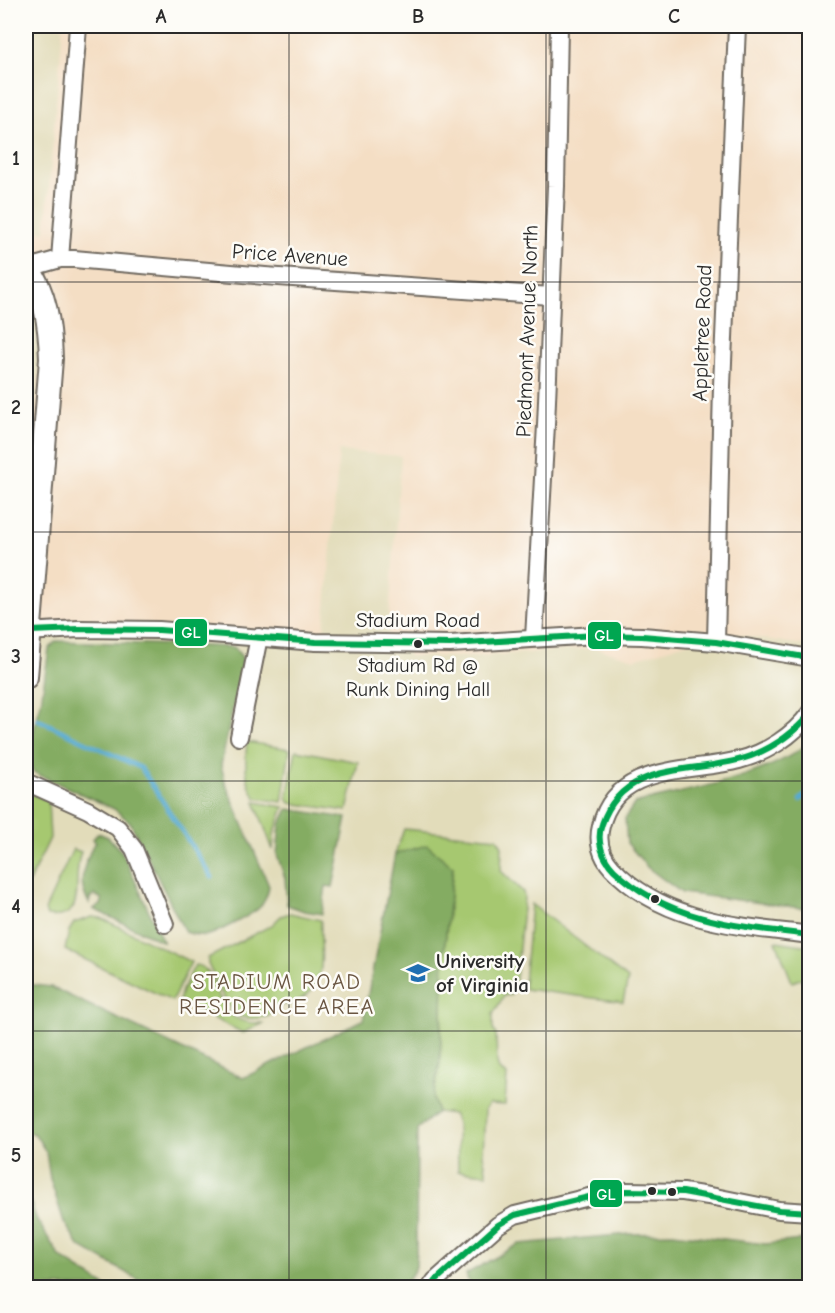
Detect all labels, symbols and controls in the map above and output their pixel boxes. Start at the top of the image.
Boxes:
text: A [155,5,167,28]
text: B [412,5,424,28]
text: C [668,5,680,28]
text: 1 [12,147,20,170]
street label: Piedmont Avenue North [511,224,543,438]
street label: Price Avenue [231,239,349,271]
street label: Appletree Road [688,264,716,402]
text: 2 [11,396,21,419]
street label: Stadium Road [356,608,480,632]
line badge: GL [174,618,208,647]
line badge: GL [587,621,622,650]
text: GL [181,624,201,642]
text: GL [594,627,614,645]
marker: Stadium Rd @ Runk Dining Hall [412,638,424,650]
text: 3 [11,645,21,668]
place label: Stadium Rd @ Runk Dining Hall [346,654,490,701]
unlabelled marker [649,893,661,905]
text: 4 [11,895,21,918]
place label: University of Virginia [436,949,529,997]
school or university icon: University of Virginia [405,960,431,986]
district label: STADIUM ROAD RESIDENCE AREA [179,969,375,1020]
text: 5 [11,1144,21,1167]
line badge: GL [589,1179,623,1208]
unlabelled marker [646,1185,658,1197]
text: GL [596,1186,616,1204]
unlabelled marker [666,1186,678,1198]

